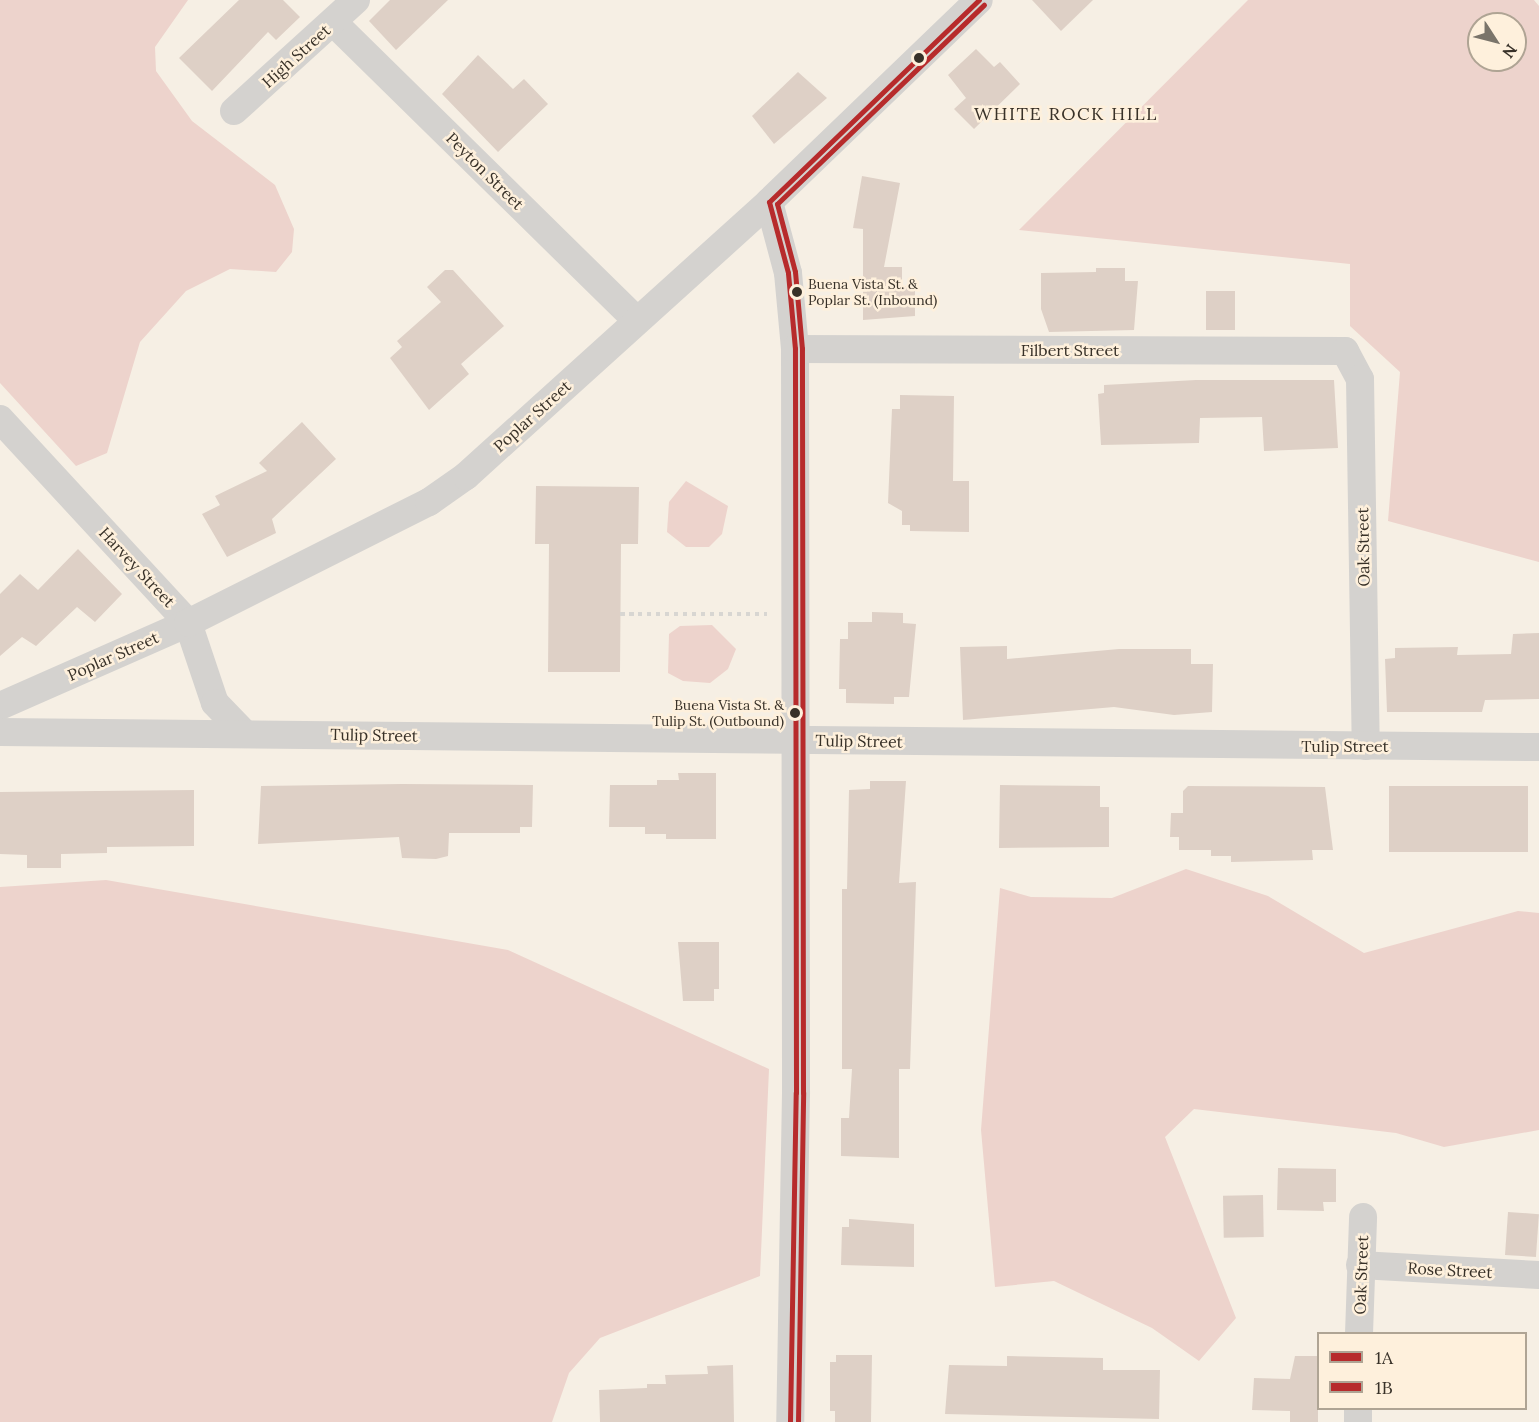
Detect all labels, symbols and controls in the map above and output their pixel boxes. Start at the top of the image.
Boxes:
north arrow [1467,12,1527,72]
street label: High Street [258,20,334,92]
text: N [1498,41,1522,62]
unlabelled marker [913,52,925,64]
district label: WHITE ROCK HILL [974,103,1158,125]
street label: Peyton Street [442,128,528,214]
place label: Buena Vista St. & Poplar St. (Inbound) [808,276,937,308]
marker: Buena Vista St. & Poplar St. (Inbound) [791,286,803,298]
street label: Filbert Street [1021,340,1119,360]
street label: Poplar Street [489,376,575,456]
street label: Oak Street [1353,507,1373,587]
street label: Harvey Street [95,523,179,611]
street label: Poplar Street [65,627,161,685]
place label: Buena Vista St. & Tulip St. (Outbound) [652,697,784,730]
marker: Buena Vista St. & Tulip St. (Outbound) [789,707,801,719]
street label: Tulip Street [330,725,418,745]
street label: Tulip Street [815,731,903,751]
street label: Tulip Street [1301,736,1389,756]
street label: Oak Street [1350,1235,1372,1315]
street label: Rose Street [1407,1258,1493,1282]
legend [1317,1332,1527,1410]
text: 1A [1375,1346,1393,1369]
text: 1B [1375,1376,1393,1399]

